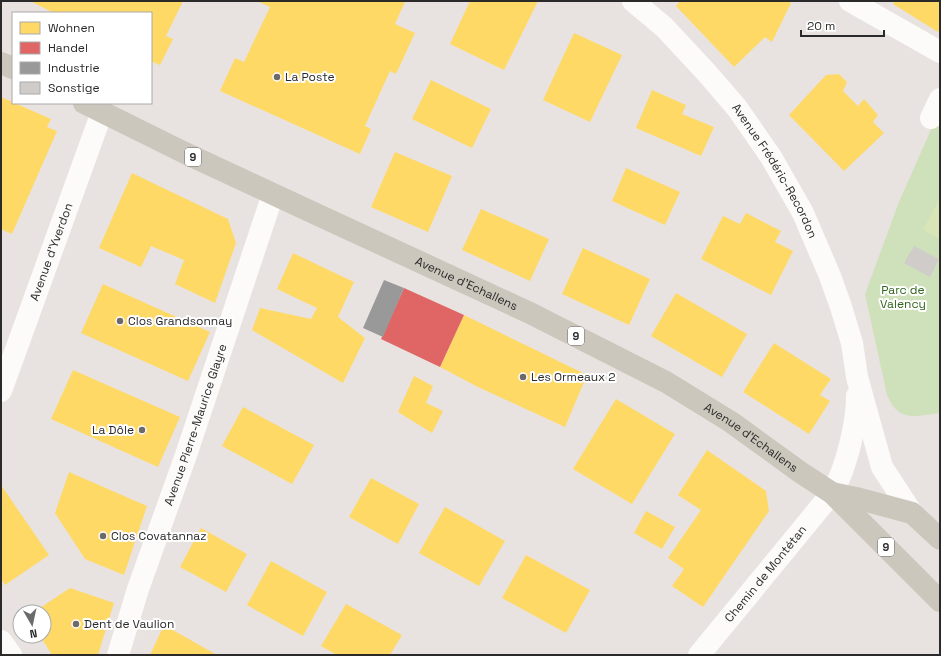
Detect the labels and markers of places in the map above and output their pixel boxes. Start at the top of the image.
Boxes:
place label: La Poste [285,69,335,85]
marker: La Poste [272,72,282,82]
place label: Clos Grandsonnay [128,313,232,329]
marker: Clos Grandsonnay [115,316,125,326]
place label: Les Ormeaux 2 [531,369,616,385]
marker: Les Ormeaux 2 [518,372,528,382]
place label: La Dôle [92,422,134,438]
marker: La Dôle [137,425,147,435]
place label: Clos Covatannaz [111,528,206,544]
marker: Clos Covatannaz [98,531,108,541]
place label: Dent de Vaulion [84,616,174,632]
marker: Dent de Vaulion [71,619,81,629]

